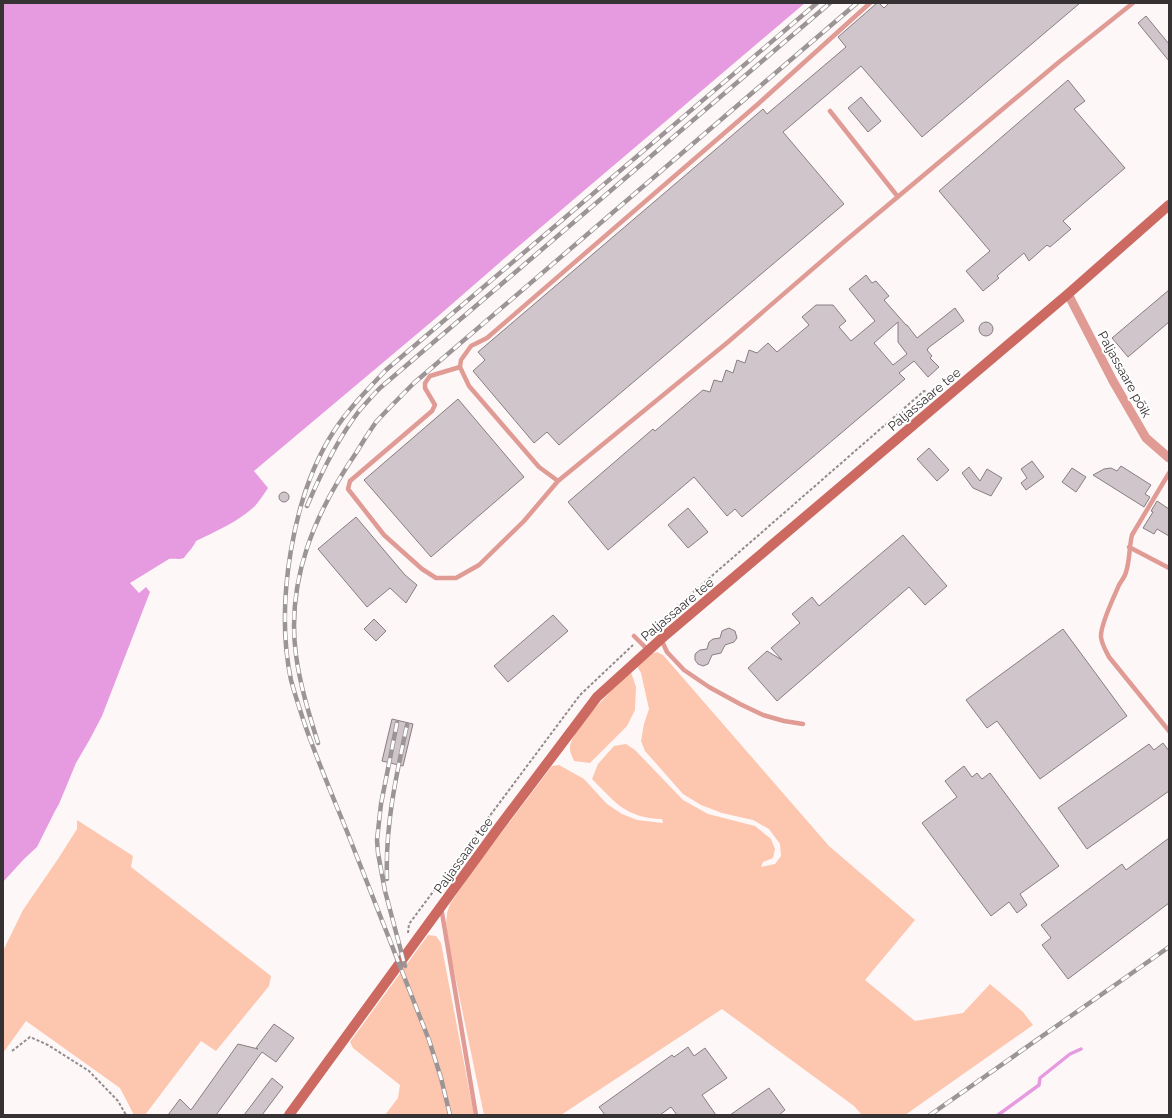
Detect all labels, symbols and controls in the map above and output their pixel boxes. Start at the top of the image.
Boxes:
street label: Paljassaare põik [1095,329,1154,420]
street label: Paljassaare tee [885,364,964,434]
street label: Paljassaare tee [638,574,717,644]
street label: Paljassaare tee [431,814,496,896]

